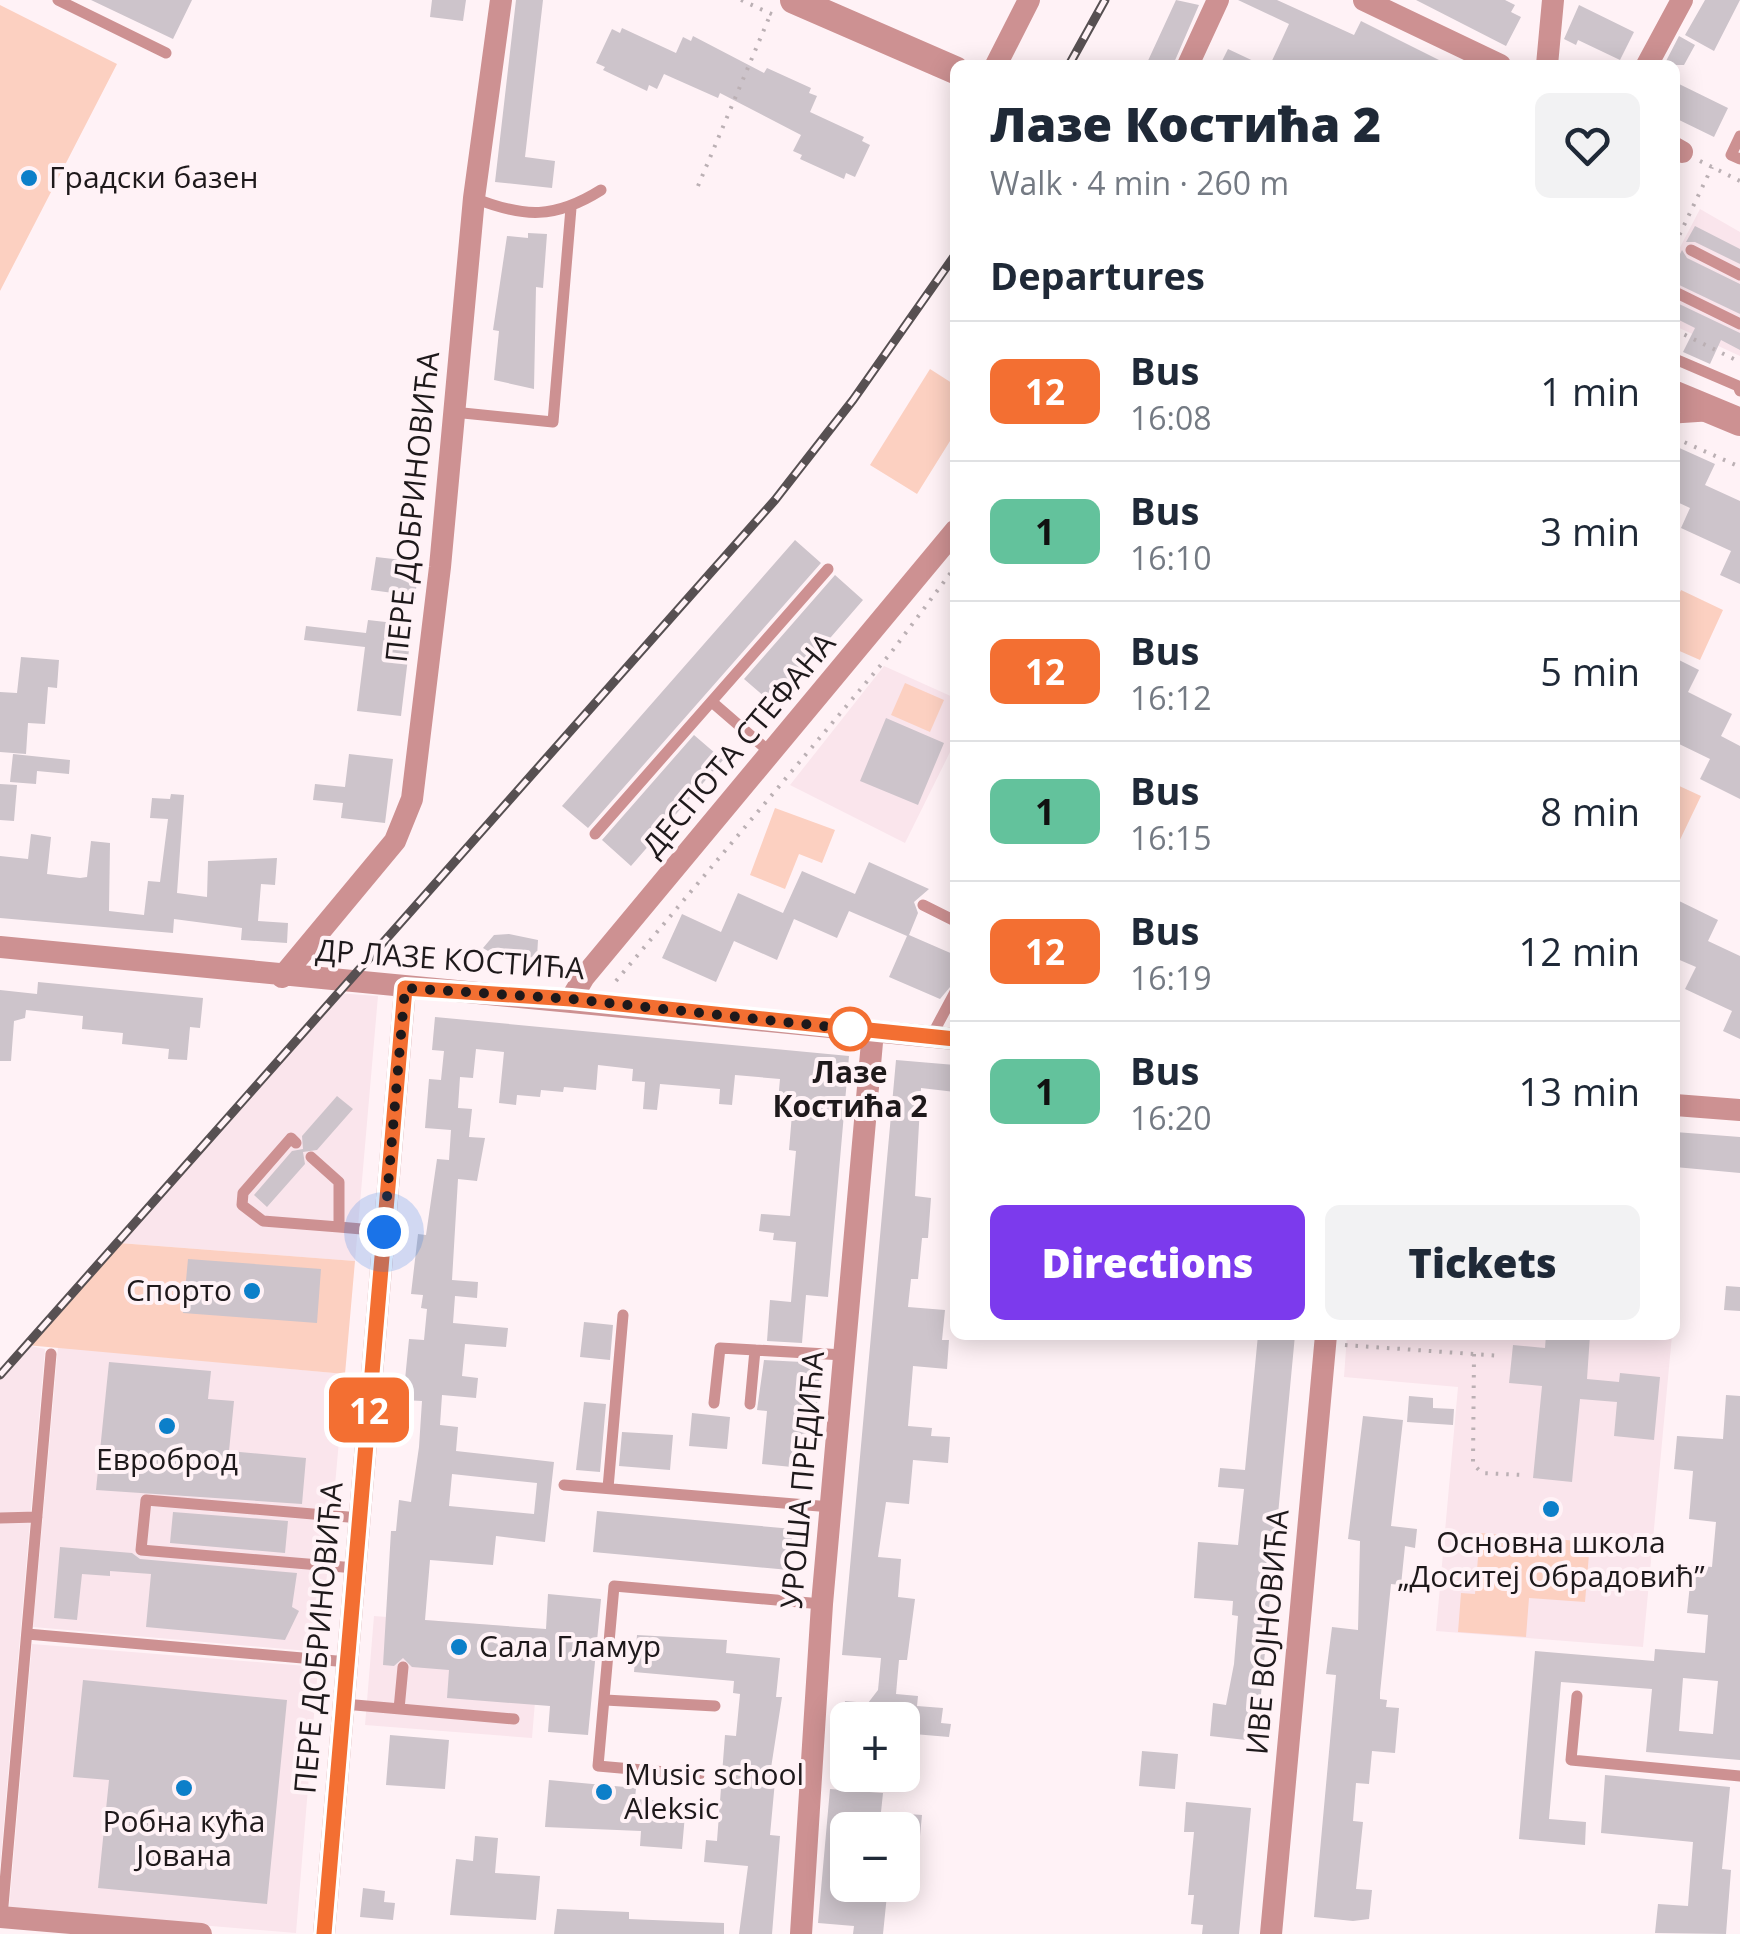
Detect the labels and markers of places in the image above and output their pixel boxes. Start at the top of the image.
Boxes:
place label: Градски базен [49,156,258,197]
marker: Градски базен [18,167,40,189]
marker: Лазе Костића 2 [829,1008,871,1050]
place label: Лазе Костића 2 [772,1051,928,1126]
place label: Спорто [126,1269,232,1310]
marker: Спорто [241,1280,263,1302]
marker: Евроброд [156,1415,178,1437]
place label: Евроброд [96,1438,238,1479]
marker: Основна школа „Доситеј Обрадовић” [1540,1498,1562,1520]
place label: Основна школа „Доситеј Обрадовић” [1397,1521,1705,1596]
place label: Сала Гламур [479,1625,661,1666]
marker: Сала Гламур [448,1636,470,1658]
place label: Music school Aleksic [624,1753,804,1828]
marker: Робна кућа Јована [173,1777,195,1799]
marker: Music school Aleksic [593,1781,615,1803]
place label: Робна кућа Јована [103,1800,265,1875]

